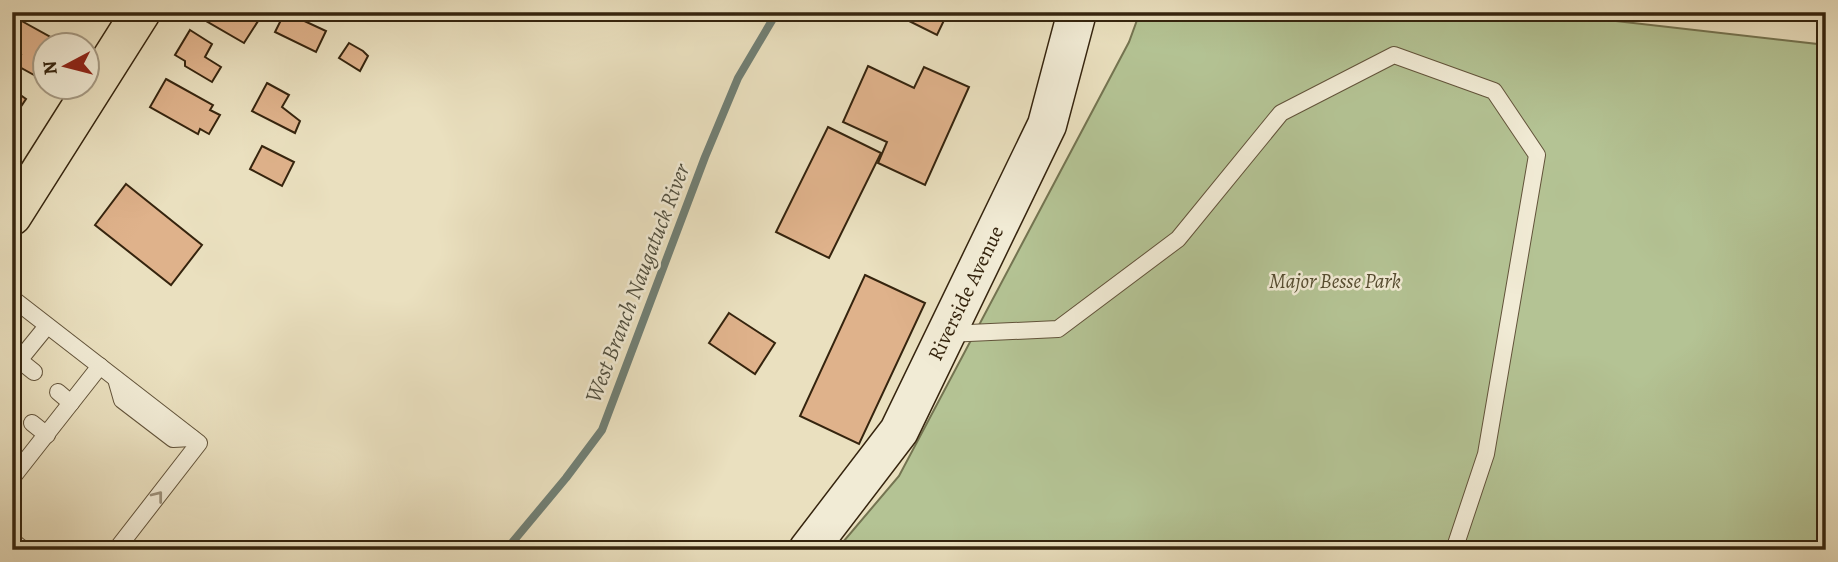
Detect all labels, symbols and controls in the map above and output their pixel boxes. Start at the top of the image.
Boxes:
north arrow [32,32,102,102]
text: N [36,59,64,76]
water label: West Branch Naugatuck River [578,158,698,407]
street label: Riverside Avenue [921,221,1010,365]
park label: Major Besse Park [1269,267,1401,295]
one-way arrow [149,491,162,504]

